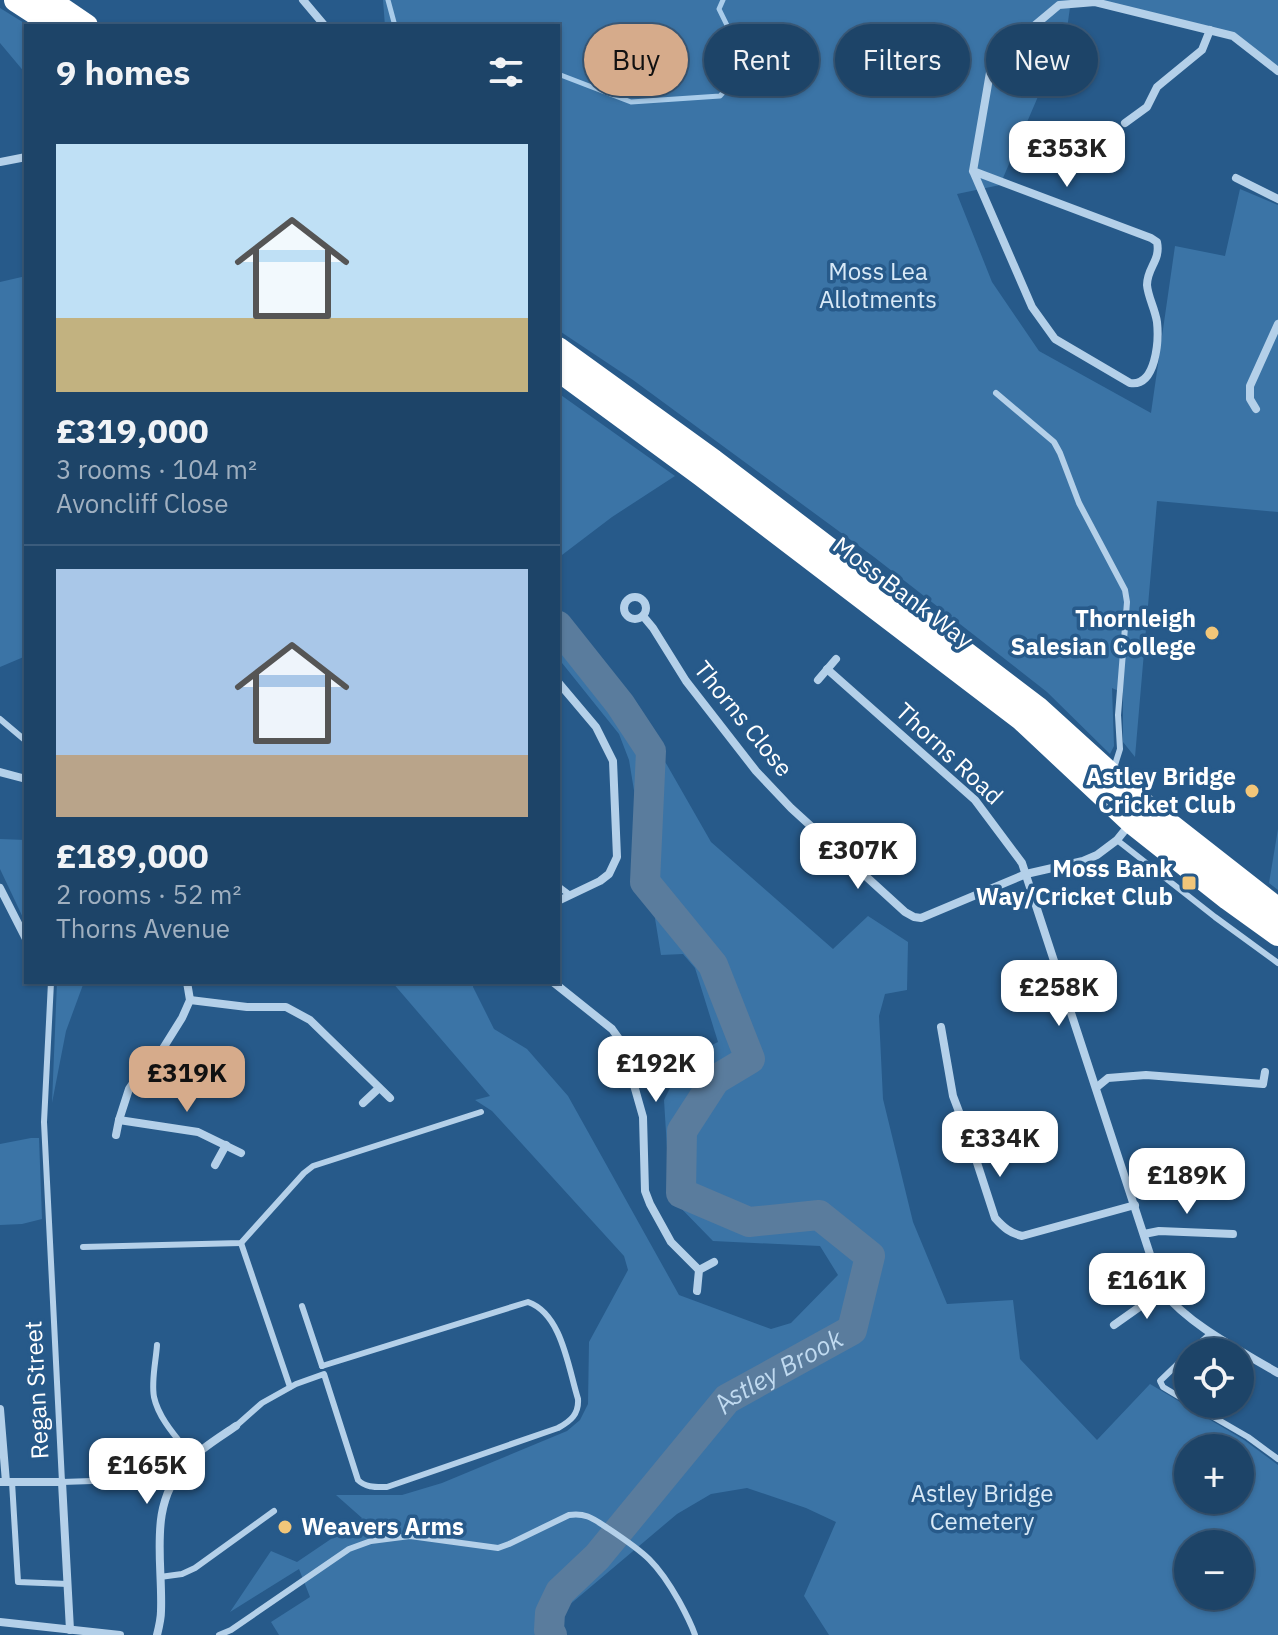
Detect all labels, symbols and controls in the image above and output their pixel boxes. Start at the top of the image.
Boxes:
chip: Buy [584,24,688,96]
chip: Rent [704,24,819,96]
chip: Filters [835,24,970,96]
chip: New [986,24,1098,96]
text: 9 homes [56,50,191,94]
icon: filters [484,50,528,94]
pin: £353K [1011,121,1123,189]
text: £353K [1027,130,1107,164]
icon: home [220,196,364,340]
park label: Moss Lea Allotments [819,255,937,315]
text: £319,000 [56,408,209,452]
text: 3 rooms · 104 m² [56,452,257,486]
text: Avoncliff Close [56,486,228,520]
street label: Moss Bank Way [827,529,980,656]
place label: Thornleigh Salesian College [1010,602,1196,662]
icon: home [220,621,364,765]
marker: Thornleigh Salesian College [1203,624,1221,642]
street label: Thorns Close [687,654,800,783]
street label: Thorns Road [889,695,1010,811]
place label: Astley Bridge Cricket Club [1086,760,1236,820]
marker: Astley Bridge Cricket Club [1243,782,1261,800]
pin: £307K [802,823,914,891]
text: £307K [818,832,898,866]
text: £189,000 [56,833,209,877]
place label: Moss Bank Way/Cricket Club [976,852,1173,912]
marker: Moss Bank Way/Cricket Club [1180,874,1198,892]
text: 2 rooms · 52 m² [56,877,241,911]
text: Thorns Avenue [56,911,230,945]
pin: £258K [1003,960,1115,1028]
text: £258K [1019,969,1099,1003]
pin: £192K [600,1036,712,1104]
text: £192K [616,1045,696,1079]
pin: £319K [131,1046,243,1114]
text: £319K [147,1055,227,1089]
pin: £334K [944,1111,1056,1179]
text: £334K [960,1120,1040,1154]
pin: £189K [1131,1148,1243,1216]
text: £189K [1147,1157,1227,1191]
pin: £161K [1091,1253,1203,1321]
text: £161K [1107,1262,1187,1296]
street label: Regan Street [16,1320,56,1460]
water label: Astley Brook [704,1320,849,1420]
map controls [1174,1338,1254,1610]
button: locate [1174,1338,1254,1418]
button: + [1174,1434,1254,1514]
pin: £165K [91,1438,203,1506]
text: £165K [107,1447,187,1481]
park label: Astley Bridge Cemetery [911,1477,1053,1537]
place label: Weavers Arms [301,1510,464,1542]
marker: Weavers Arms [276,1518,294,1536]
button: − [1174,1530,1254,1610]

